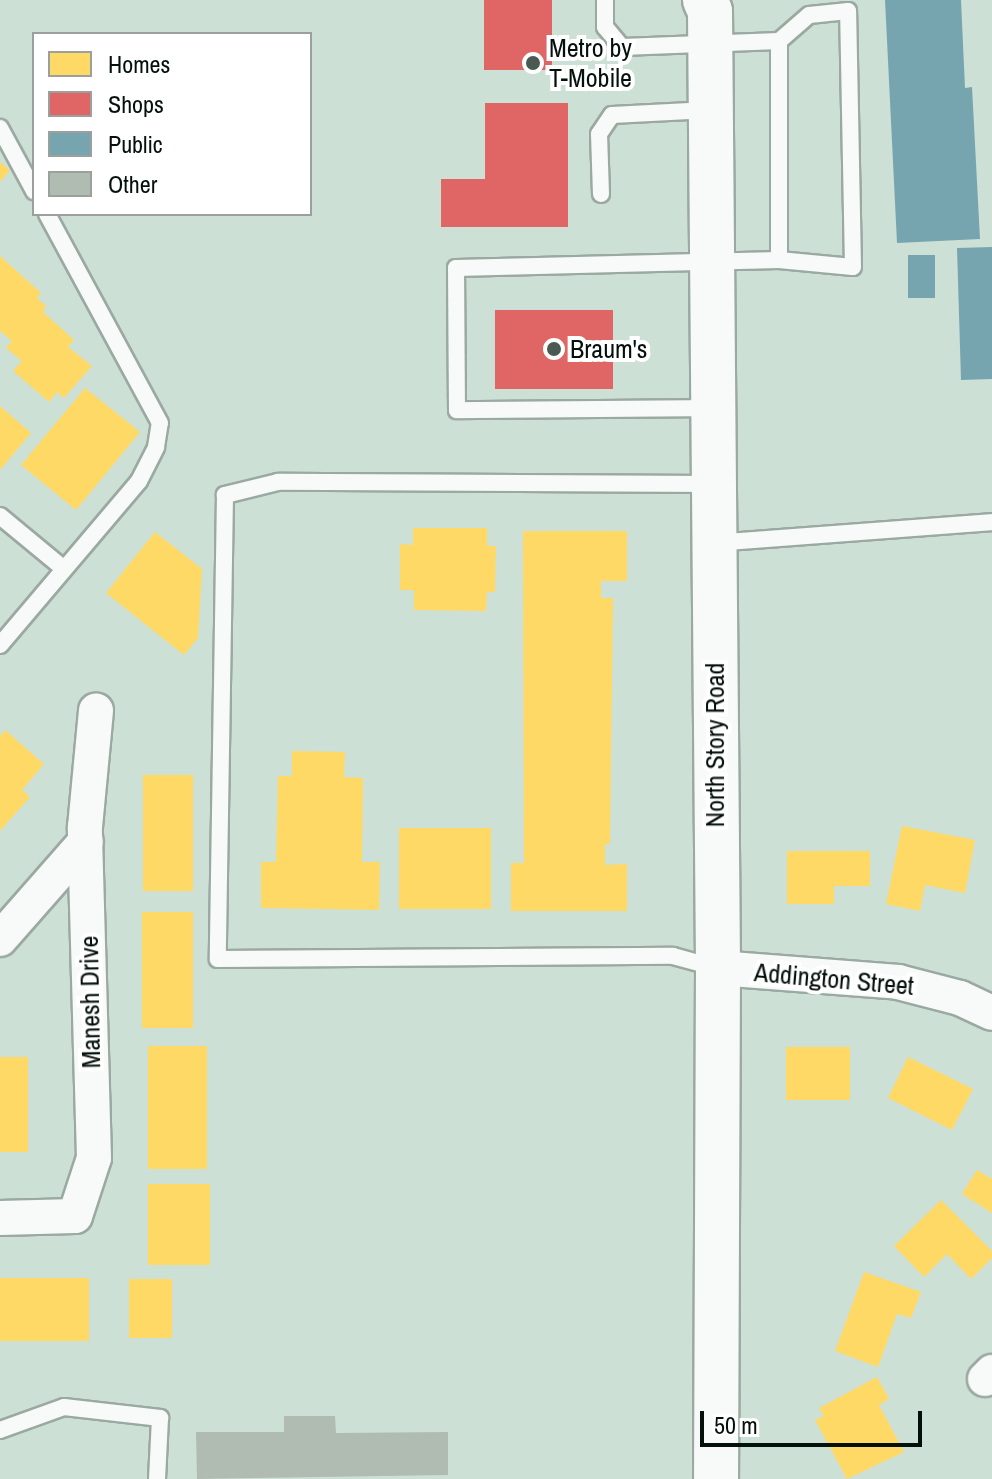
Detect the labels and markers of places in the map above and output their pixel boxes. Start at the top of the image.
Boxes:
place label: Metro by T-Mobile [549,32,632,94]
marker: Metro by T-Mobile [524,54,542,72]
place label: Braum's [570,333,648,365]
marker: Braum's [545,340,563,358]

